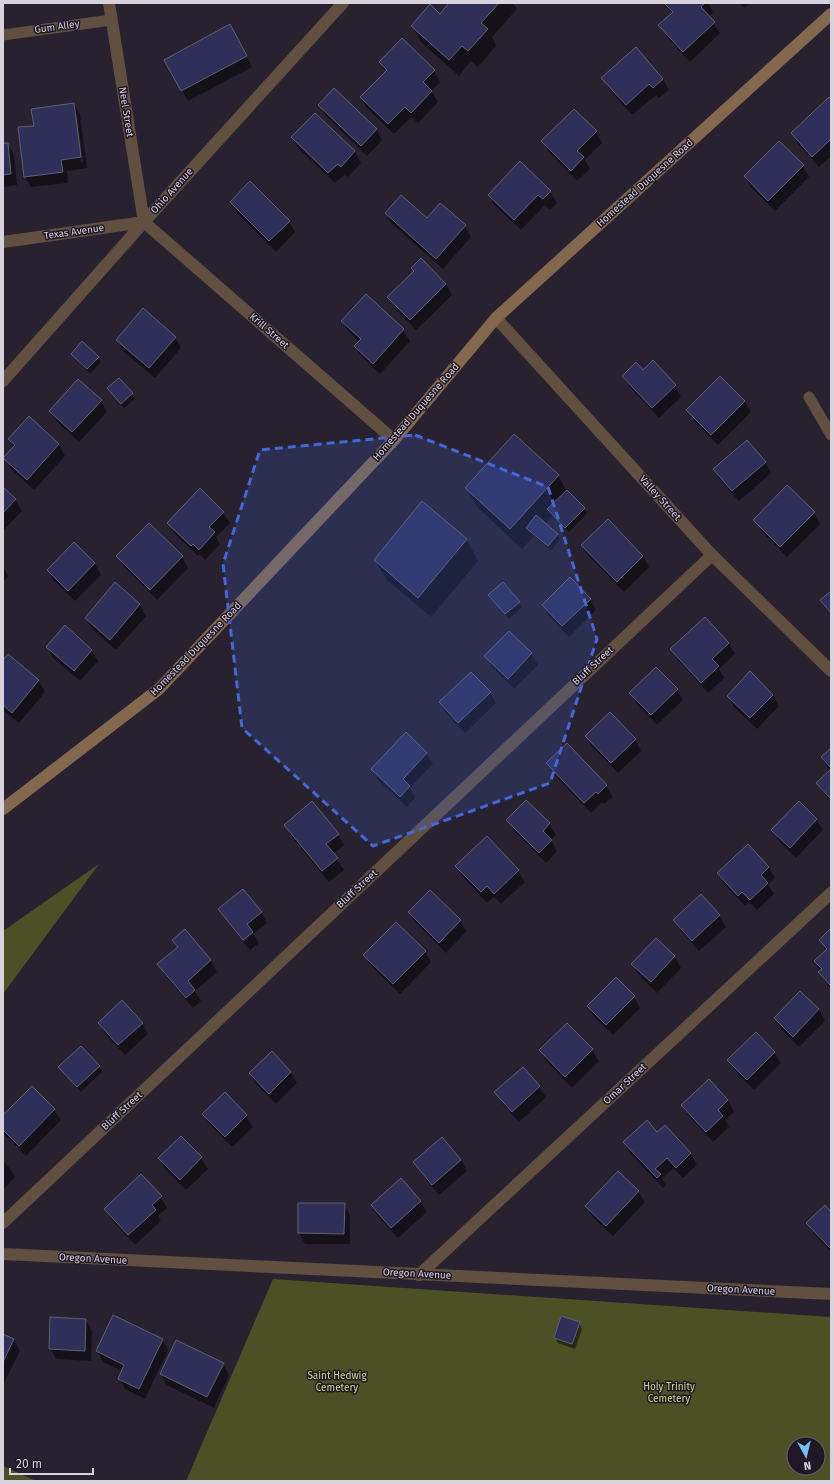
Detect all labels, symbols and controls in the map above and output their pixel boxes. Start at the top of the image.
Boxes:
street label: Gum Alley [34,18,80,36]
street label: Neel Street [116,86,136,138]
street label: Homestead Duquesne Road [594,137,696,229]
street label: Ohio Avenue [148,166,196,216]
street label: Texas Avenue [43,222,105,242]
street label: Krill Street [247,311,291,352]
street label: Homestead Duquesne Road [370,361,462,463]
street label: Valley Street [637,473,684,523]
street label: Homestead Duquesne Road [148,600,244,698]
street label: Bluff Street [570,644,616,688]
street label: Bluff Street [334,867,380,911]
street label: Omar Street [601,1061,649,1107]
street label: Bluff Street [99,1089,145,1133]
street label: Oregon Avenue [58,1251,128,1267]
street label: Oregon Avenue [382,1266,452,1282]
street label: Oregon Avenue [706,1282,776,1298]
park label: Saint Hedwig Cemetery [307,1370,367,1394]
park label: Holy Trinity Cemetery [643,1381,695,1405]
north arrow [786,1436,826,1476]
scale bar [10,1450,93,1476]
text: 20 m [16,1457,42,1471]
text: N [803,1458,812,1472]

